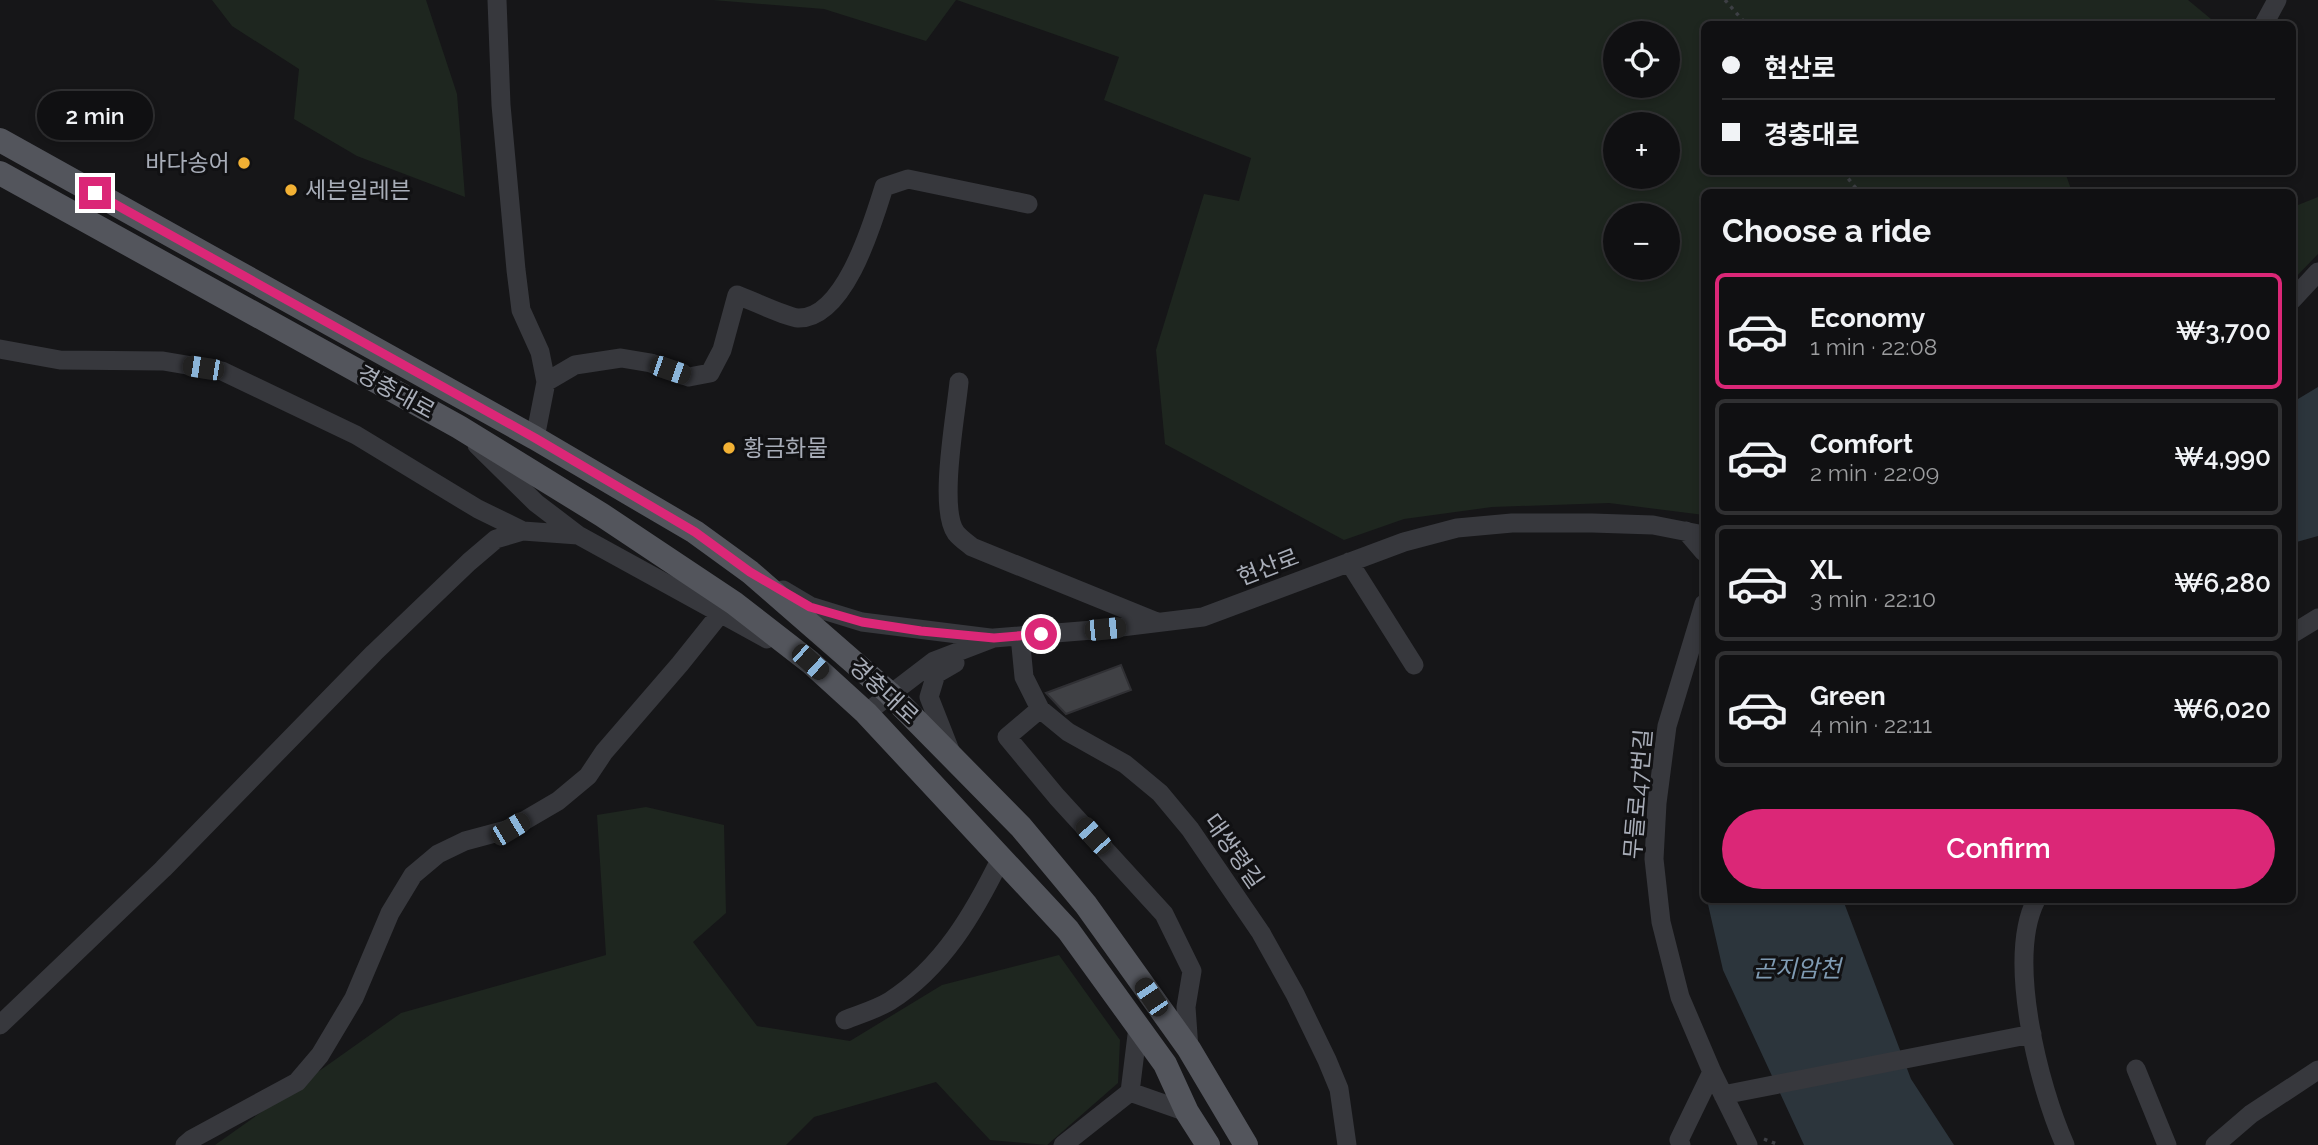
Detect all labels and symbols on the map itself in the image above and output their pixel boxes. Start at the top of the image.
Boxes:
callout: 2 min [37,92,153,140]
place label: 바다송어 [145,149,230,176]
marker: 바다송어 [236,155,252,171]
place label: 세븐일레븐 [305,176,411,203]
route end [79,177,111,209]
marker: 세븐일레븐 [283,182,299,198]
car [647,353,694,387]
car [181,354,226,382]
street label: 경충대로 [353,359,440,424]
place label: 황금화물 [743,434,828,461]
marker: 황금화물 [721,440,737,456]
street label: 현산로 [1233,543,1302,591]
car [1084,616,1127,642]
route start [1025,618,1057,650]
car [788,640,833,684]
street label: 경충대로 [844,652,924,729]
street label: 무들로47번길 [1618,728,1657,860]
street label: 대쌍령길 [1199,808,1270,893]
car [487,809,534,849]
car [1072,813,1115,859]
water label: 곤지암천 [1753,954,1844,983]
car [1131,974,1172,1020]

